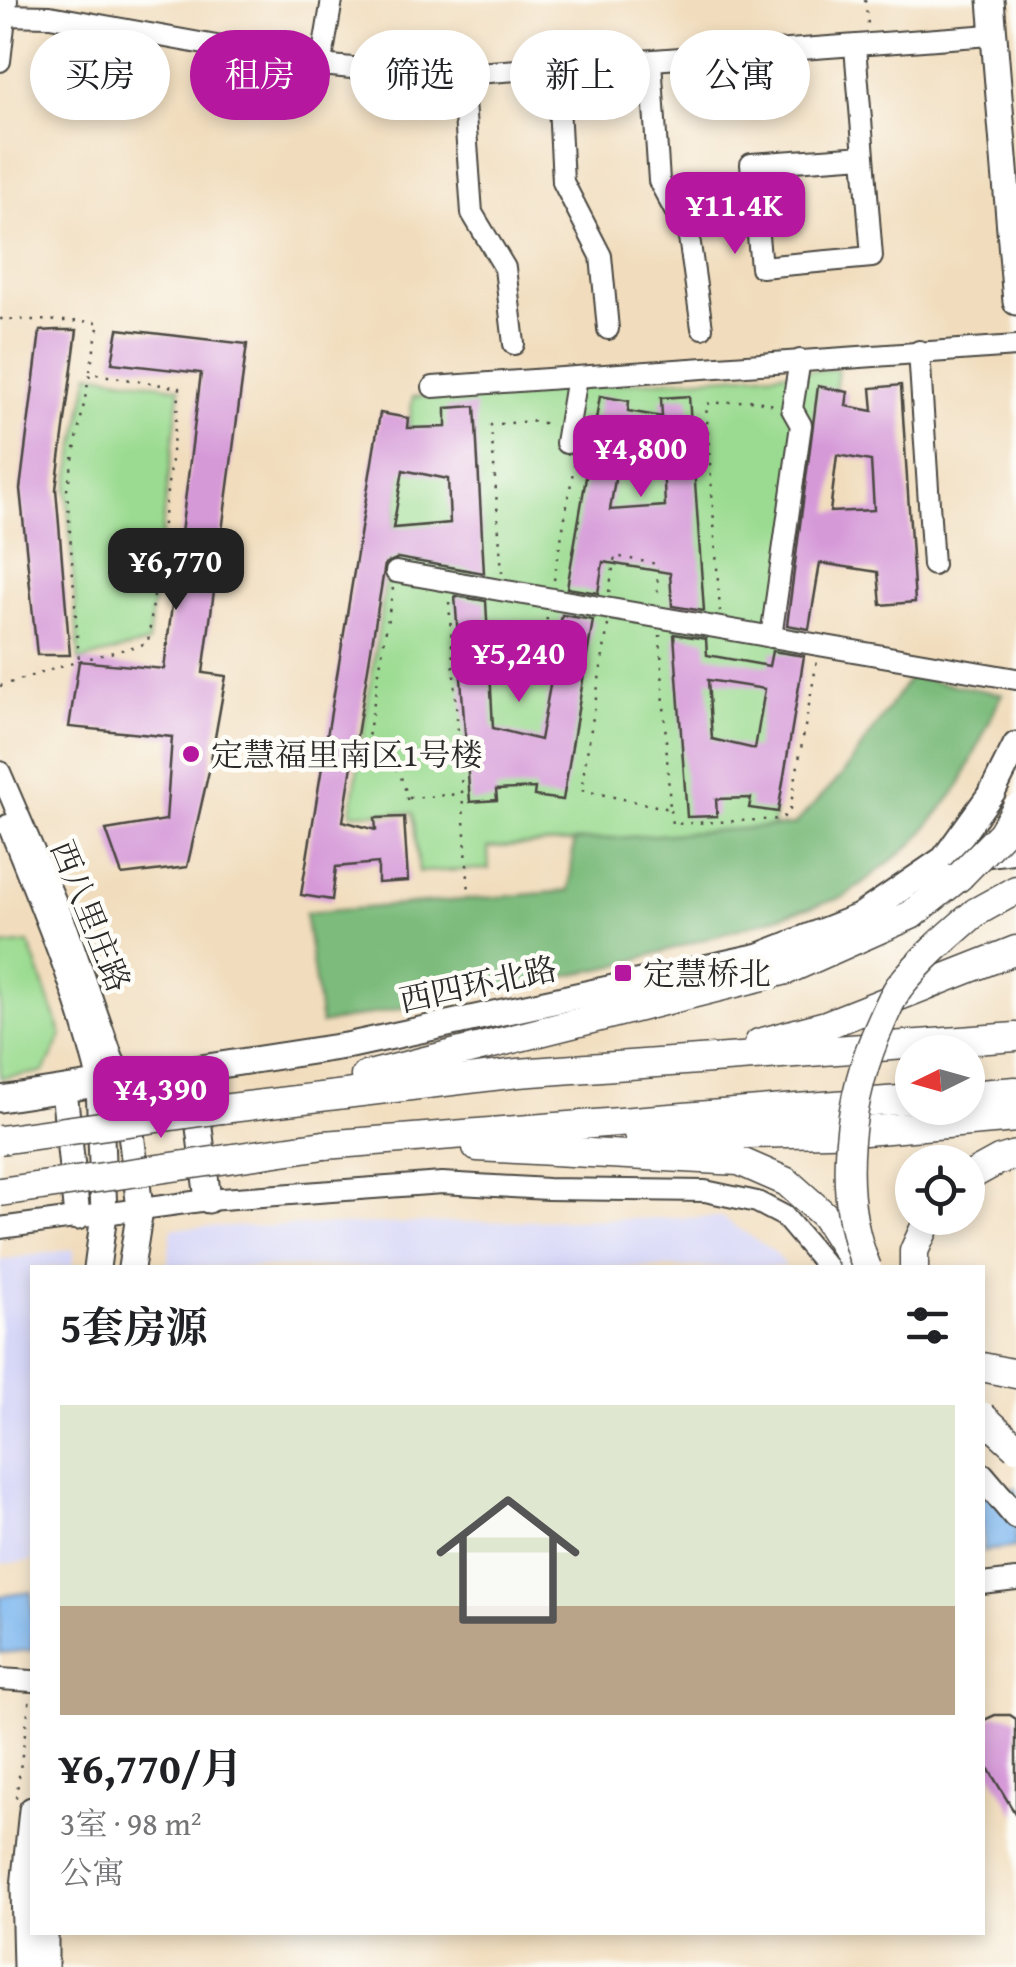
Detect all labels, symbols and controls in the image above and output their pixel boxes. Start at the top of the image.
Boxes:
chip: 买房 [30,30,170,120]
chip: 租房 [190,30,330,120]
chip: 筛选 [350,30,490,120]
chip: 新上 [510,30,650,120]
chip: 公寓 [670,30,810,120]
pin: ¥11.4K [654,172,816,257]
text: ¥11.4K [687,181,783,228]
pin: ¥4,800 [560,415,722,500]
text: ¥4,800 [595,424,687,471]
pin: ¥6,770 [95,528,257,613]
text: ¥6,770 [130,537,222,584]
pin: ¥5,240 [438,620,600,705]
text: ¥5,240 [473,629,565,676]
place label: 定慧福里南区1号楼 [211,731,482,778]
marker: 定慧福里南区1号楼 [180,743,202,765]
street label: 西八里庄路 [39,833,143,999]
street label: 西四环北路 [395,944,561,1024]
place label: 定慧桥北 [643,950,771,997]
marker: 定慧桥北 [612,962,634,984]
north arrow [895,1035,985,1125]
map controls [895,1035,985,1235]
pin: ¥4,390 [80,1056,242,1141]
text: ¥4,390 [115,1065,207,1112]
button: locate [895,1145,985,1235]
text: 5套房源 [60,1296,208,1357]
icon: filters [900,1298,955,1353]
icon: home [418,1470,598,1650]
text: ¥6,770/月 [60,1737,243,1798]
text: 3室 · 98 m² [60,1800,202,1847]
text: 公寓 [60,1849,124,1896]

